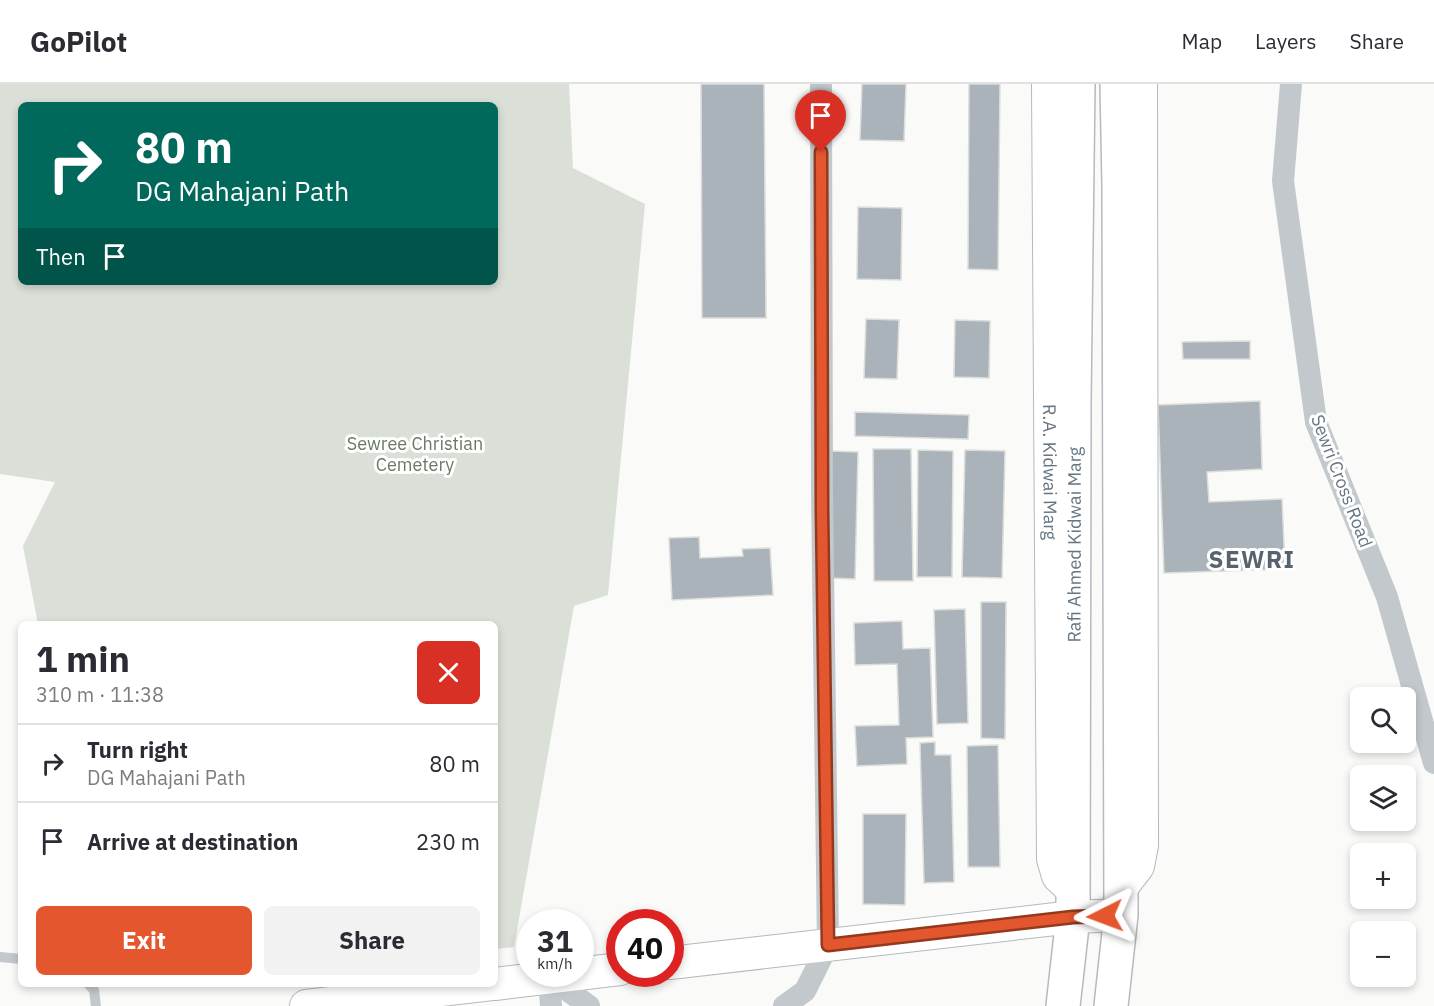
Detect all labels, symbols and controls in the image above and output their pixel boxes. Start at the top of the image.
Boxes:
text: GoPilot [30,23,127,60]
text: Map [1182,27,1222,55]
text: Layers [1255,27,1317,55]
text: Share [1350,27,1404,55]
pin [795,90,846,152]
icon: arrive [804,99,837,132]
text: 80 m [135,120,233,175]
icon: right [36,126,114,204]
text: DG Mahajani Path [135,173,349,208]
icon: arrive [98,240,131,273]
text: Then [36,242,86,271]
street label: R.A. Kidwai Marg [1039,404,1062,541]
street label: Sewri Cross Road [1306,411,1378,551]
park label: Sewree Christian Cemetery [347,432,483,476]
street label: Rafi Ahmed Kidwai Marg [1062,446,1085,643]
district label: SEWRI [1209,543,1295,575]
text: 1 min [36,635,130,682]
button: close [417,641,480,704]
text: 310 m · 11:38 [36,681,164,708]
map controls [1350,687,1416,987]
button: search [1350,687,1416,753]
text: Turn right [87,735,188,764]
icon: right [36,747,69,780]
text: 80 m [429,749,480,778]
text: DG Mahajani Path [87,764,246,791]
button: layers [1350,765,1416,831]
icon: arrive [36,825,69,858]
text: Arrive at destination [87,827,298,856]
text: 230 m [416,827,480,856]
button: + [1350,843,1416,909]
position arrow [1073,884,1137,948]
button: Exit [36,906,252,975]
button: Share [264,906,480,975]
speed limit sign: 40 [606,909,684,987]
text: 31 [537,921,573,960]
button: − [1350,921,1416,987]
text: km/h [537,954,573,973]

